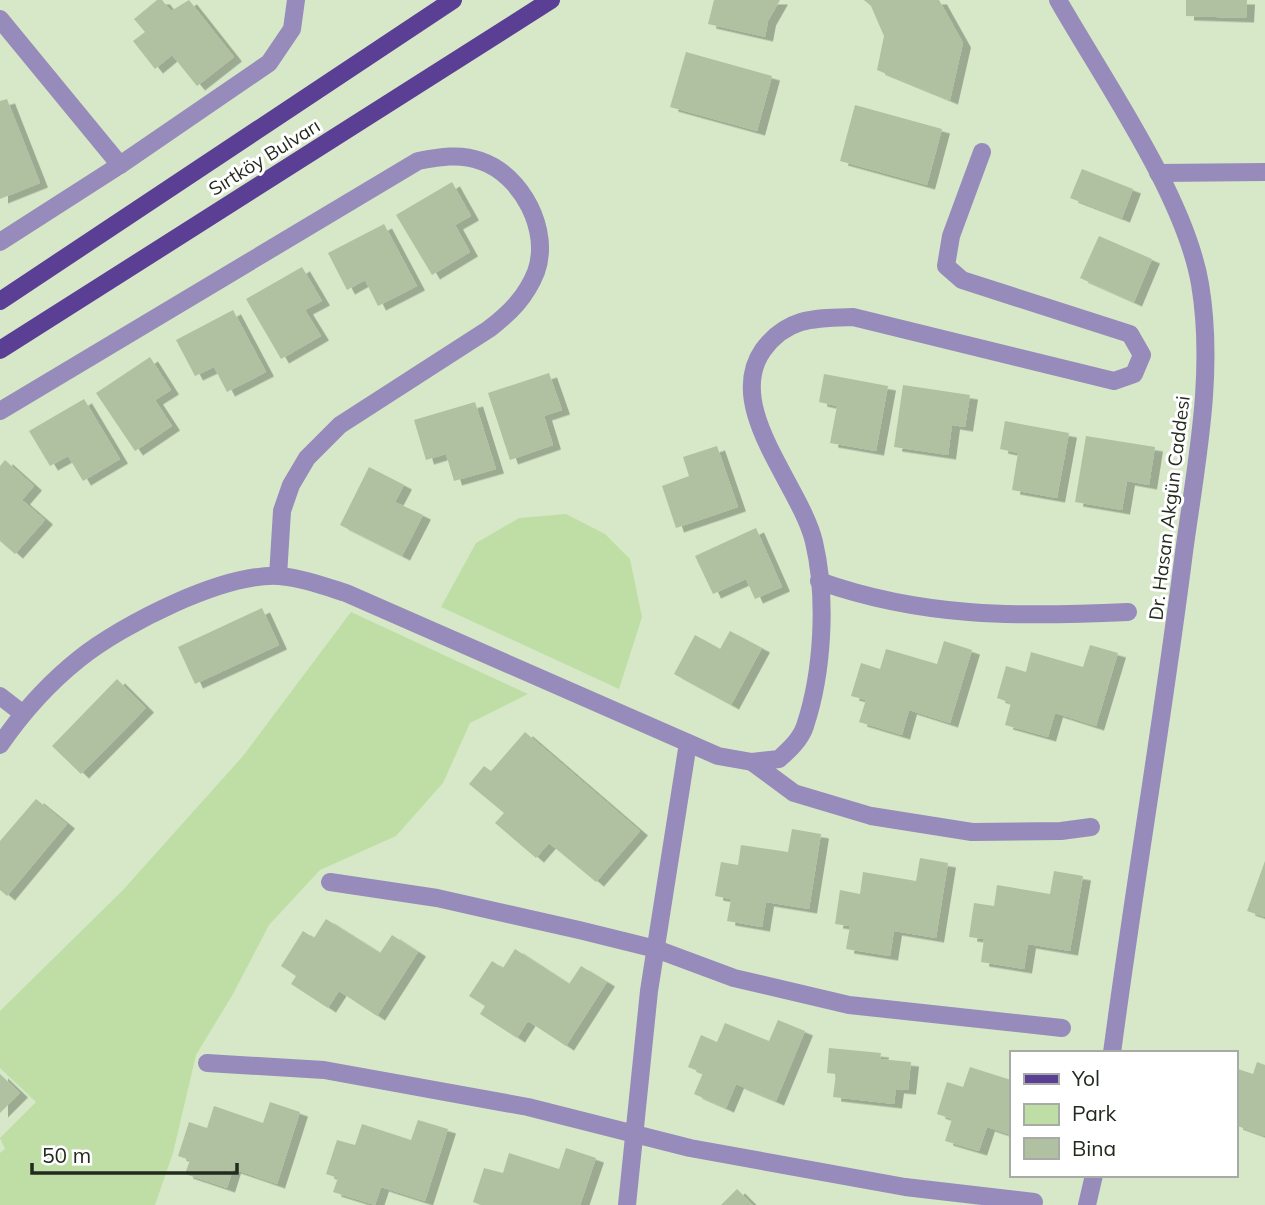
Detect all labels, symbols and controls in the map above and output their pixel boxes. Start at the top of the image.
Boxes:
street label: Sırtköy Bulvarı [204,113,324,201]
street label: Dr. Hasan Akgün Caddesi [1143,394,1195,622]
legend [1010,1051,1237,1177]
text: Yol [1071,1065,1100,1091]
text: Park [1072,1100,1116,1126]
scale bar [32,1132,236,1176]
text: Bina [1072,1135,1116,1161]
text: 50 m [42,1142,91,1168]

